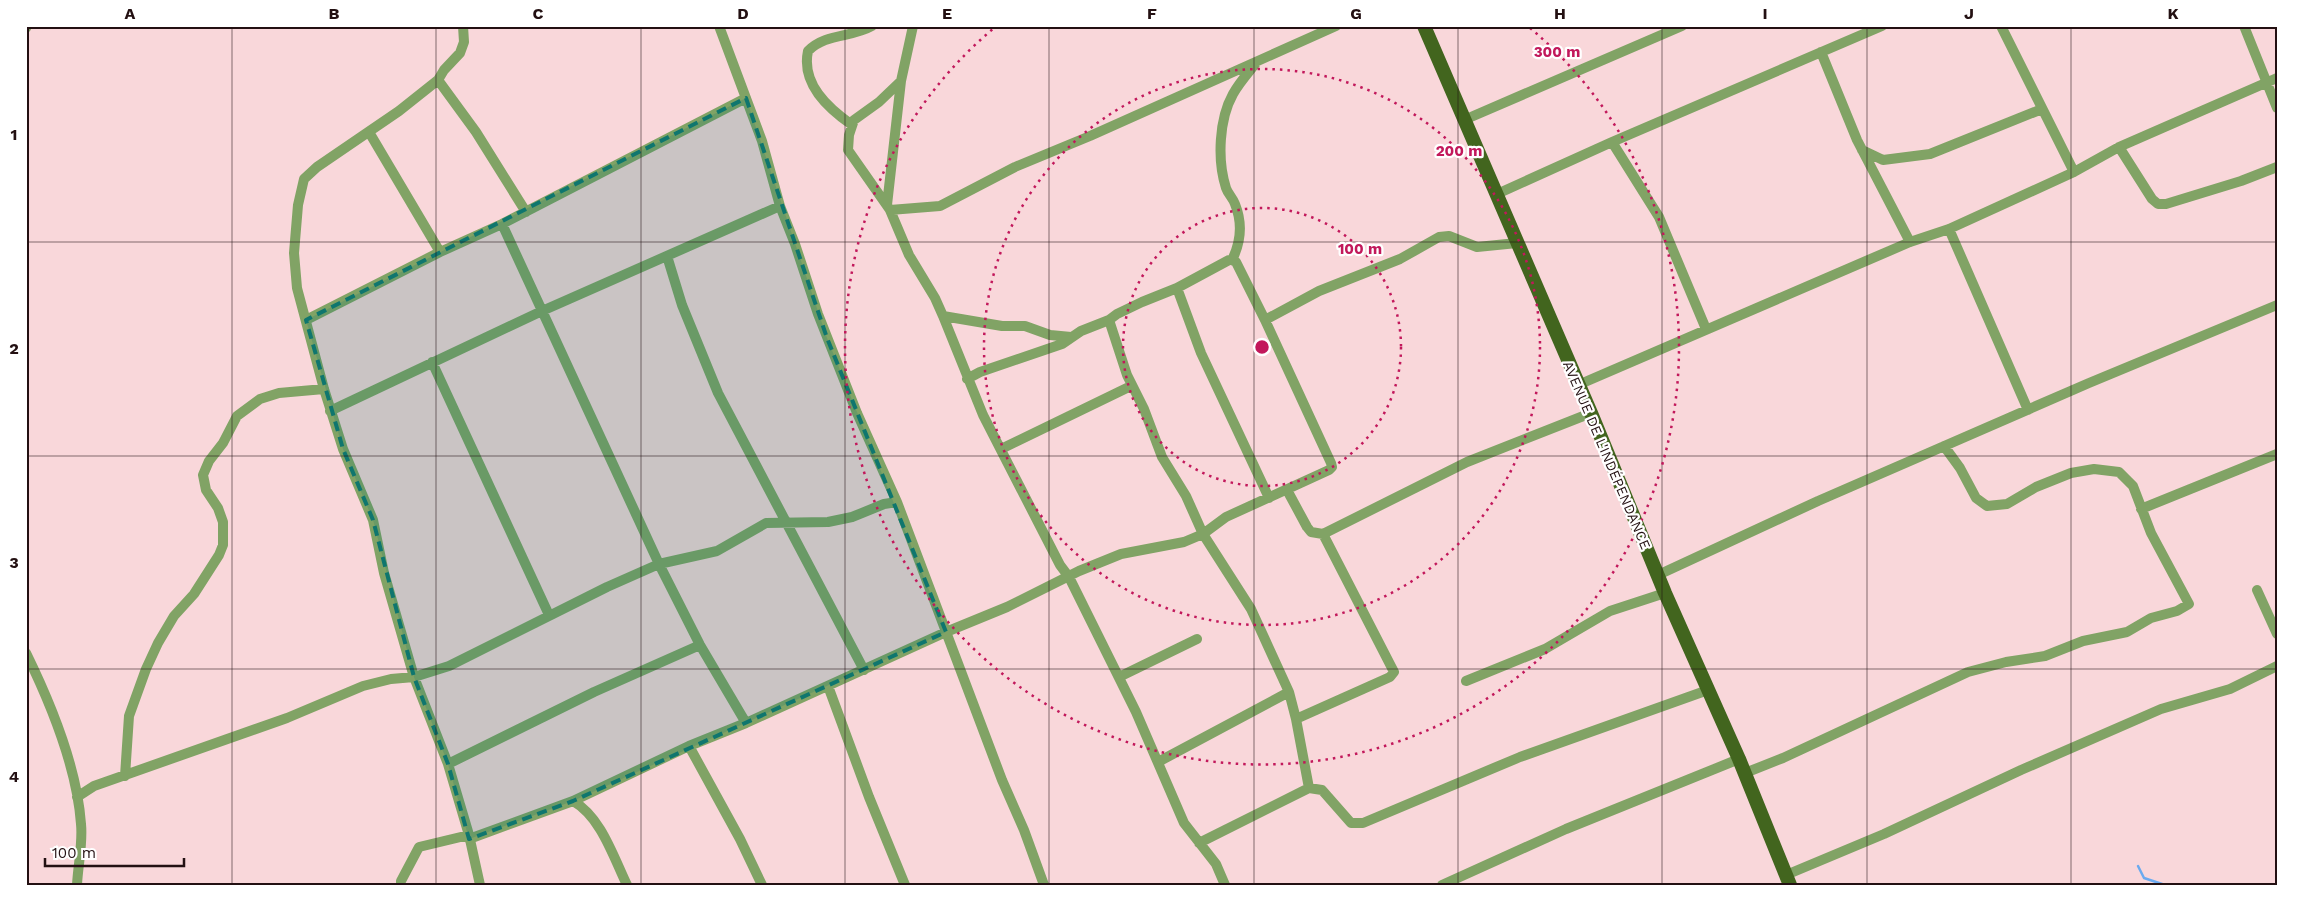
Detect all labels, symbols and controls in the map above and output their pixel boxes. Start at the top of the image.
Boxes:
text: A [125,4,136,23]
text: B [329,4,340,23]
text: C [533,4,544,23]
text: D [737,4,749,23]
text: E [942,4,952,23]
text: F [1147,4,1157,23]
text: G [1350,4,1362,23]
text: H [1554,4,1566,23]
text: I [1762,4,1768,23]
text: J [1964,4,1974,23]
text: K [2167,4,2179,23]
text: 300 m [1534,43,1580,61]
text: 1 [11,125,17,144]
text: 200 m [1436,142,1482,160]
text: 100 m [1338,240,1382,258]
centre of rings [1253,338,1271,356]
text: 2 [9,339,19,358]
street label: AVENUE DE L'INDÉPENDANCE [1560,358,1654,552]
text: 3 [9,553,19,572]
text: 4 [9,767,19,786]
scale bar [45,836,184,868]
text: 100 m [52,844,96,862]

